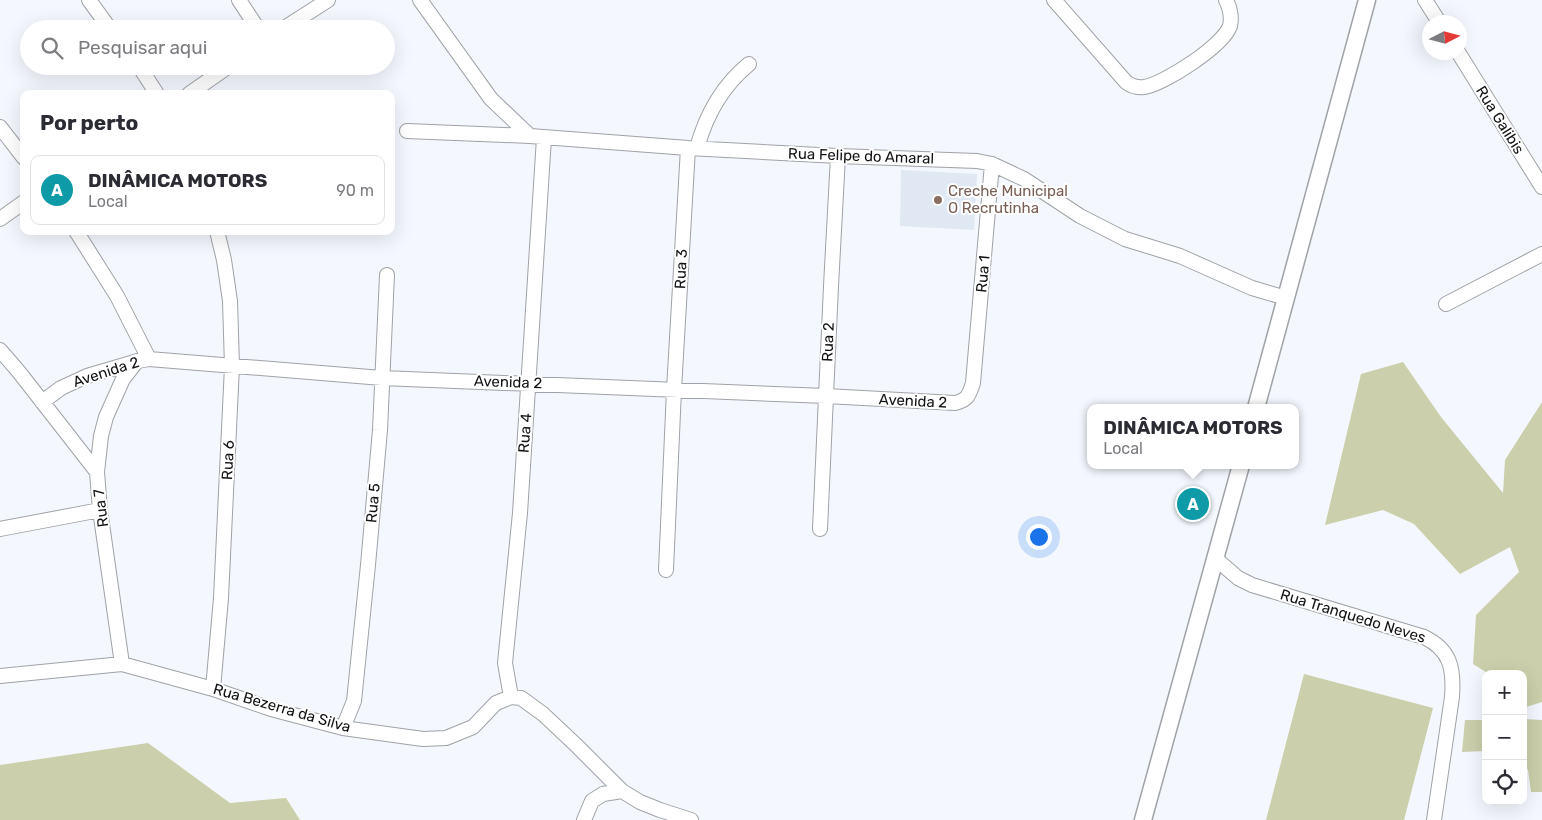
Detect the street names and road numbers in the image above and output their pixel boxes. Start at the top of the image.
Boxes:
street label: Rua Galibis [1472,83,1528,158]
street label: Rua Felipe do Amaral [788,144,934,168]
street label: Rua 3 [671,249,691,289]
street label: Rua 1 [972,255,994,293]
street label: Rua 2 [818,322,838,362]
street label: Avenida 2 [71,353,141,391]
street label: Avenida 2 [473,372,543,392]
street label: Avenida 2 [878,390,948,412]
street label: Rua 4 [515,412,535,454]
street label: Rua 6 [218,440,238,480]
street label: Rua 5 [362,482,384,524]
street label: Rua 7 [90,487,112,528]
street label: Rua Tranquedo Neves [1278,585,1428,647]
street label: Rua Bezerra da Silva [211,680,353,736]

